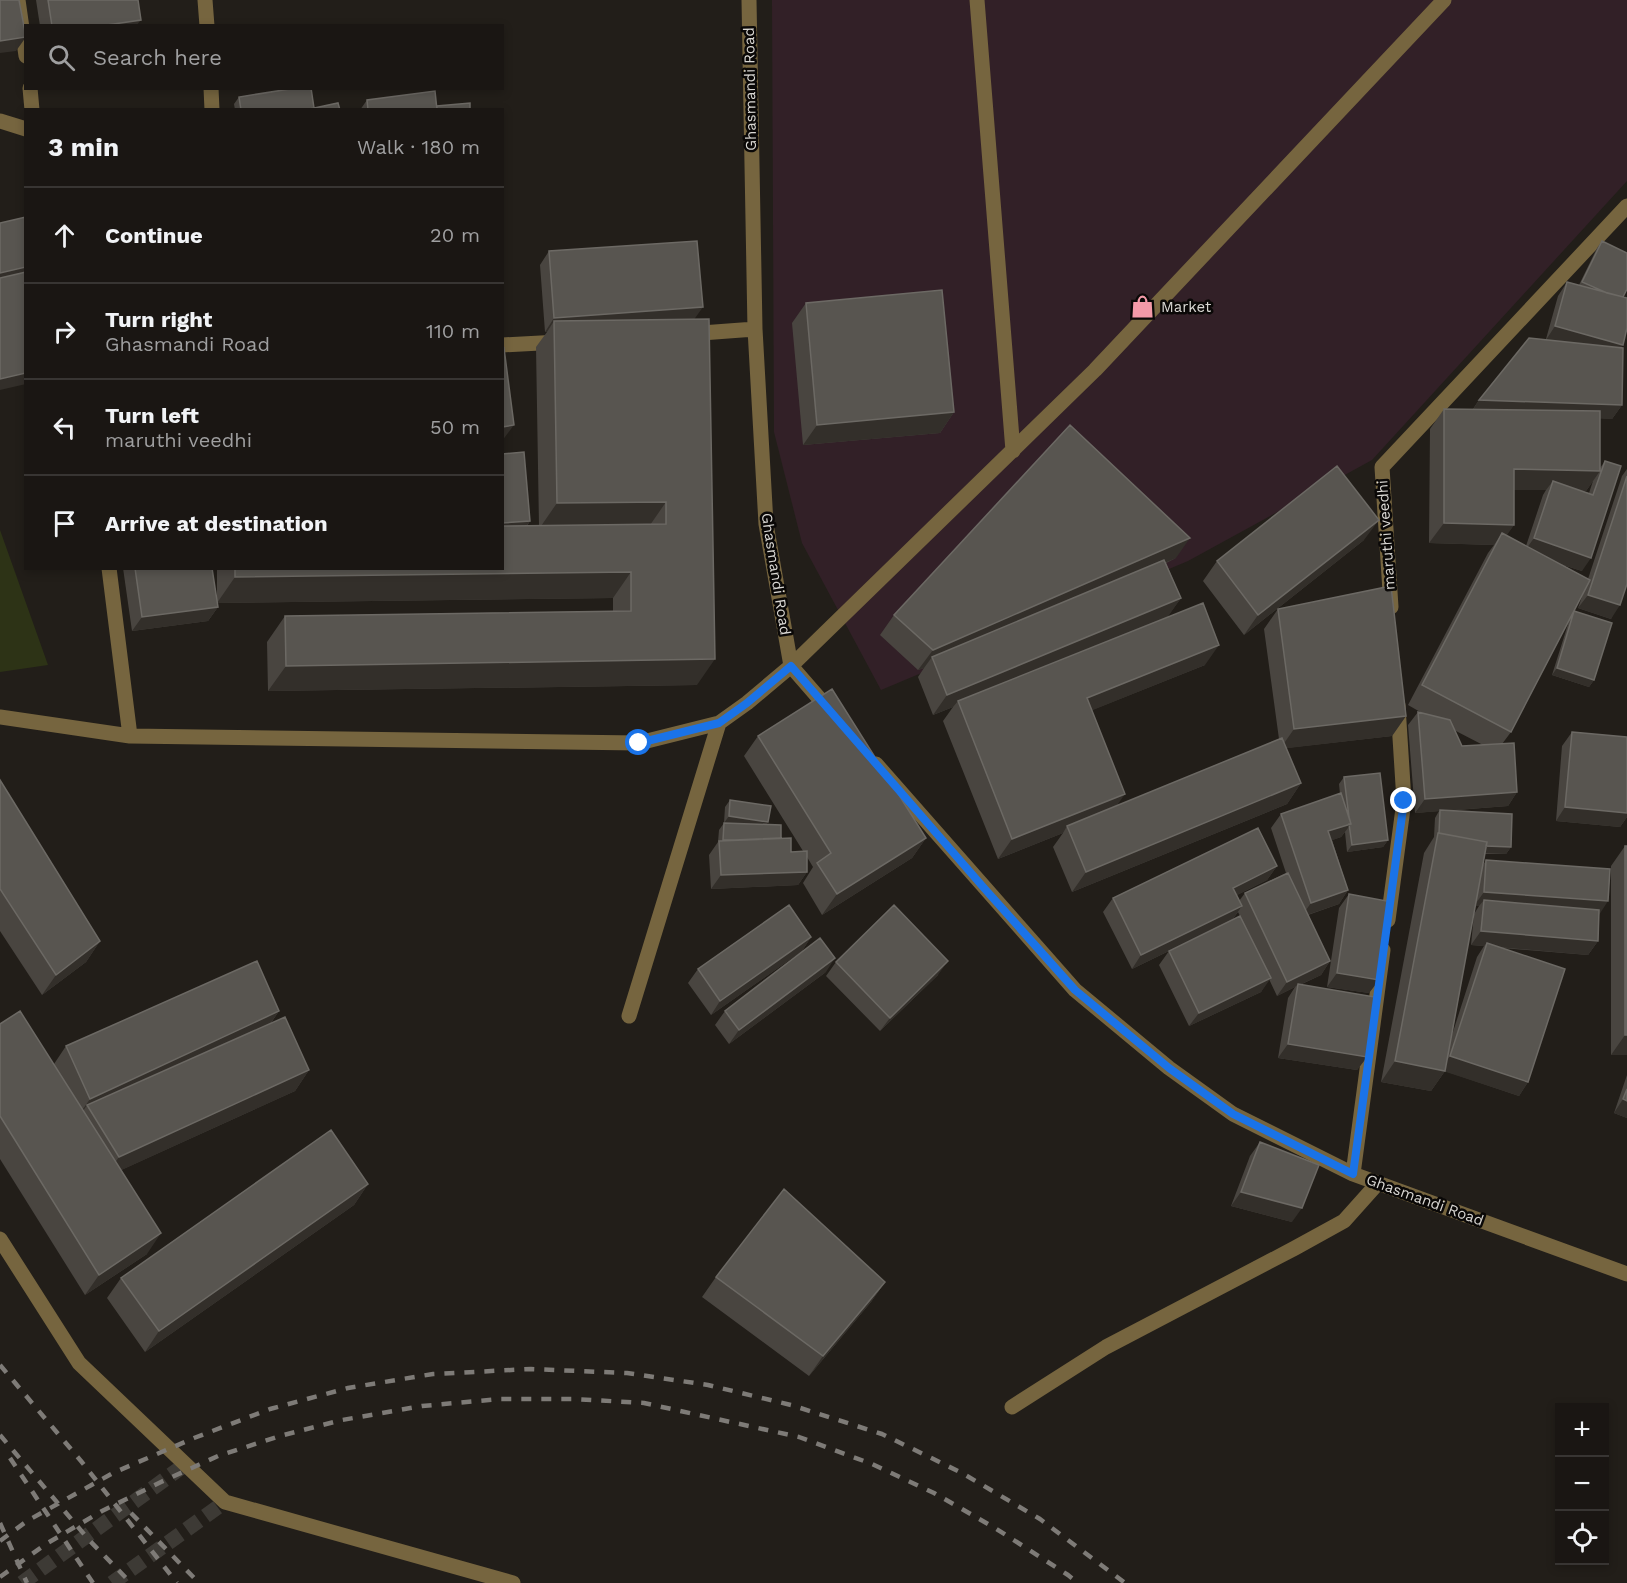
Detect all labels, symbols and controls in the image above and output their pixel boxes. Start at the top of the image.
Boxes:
search box [24,24,504,90]
street label: Ghasmandi Road [740,27,760,151]
icon: search [45,41,78,74]
text: Search here [93,45,222,70]
text: 3 min [48,132,119,162]
text: Walk · 180 m [357,135,480,159]
icon: ahead [48,219,81,252]
text: Continue [105,223,203,248]
text: 20 m [430,223,480,247]
shop icon: Market [1130,294,1156,320]
place label: Market [1161,298,1212,316]
text: Turn right [105,307,212,332]
icon: right [48,315,81,348]
text: 110 m [426,319,480,343]
text: Ghasmandi Road [105,332,270,356]
text: Turn left [105,403,199,428]
icon: left [48,411,81,444]
text: 50 m [430,415,480,439]
text: maruthi veedhi [105,428,252,452]
street label: maruthi veedhi [1373,479,1399,591]
icon: arrive [48,507,81,540]
text: Arrive at destination [105,511,328,536]
street label: Ghasmandi Road [757,511,795,637]
route start [625,729,651,755]
route end [1390,787,1416,813]
street label: Ghasmandi Road [1364,1170,1486,1230]
map controls [1555,1403,1609,1565]
button: + [1555,1403,1609,1457]
button: − [1555,1457,1609,1511]
button: locate [1555,1511,1609,1565]

